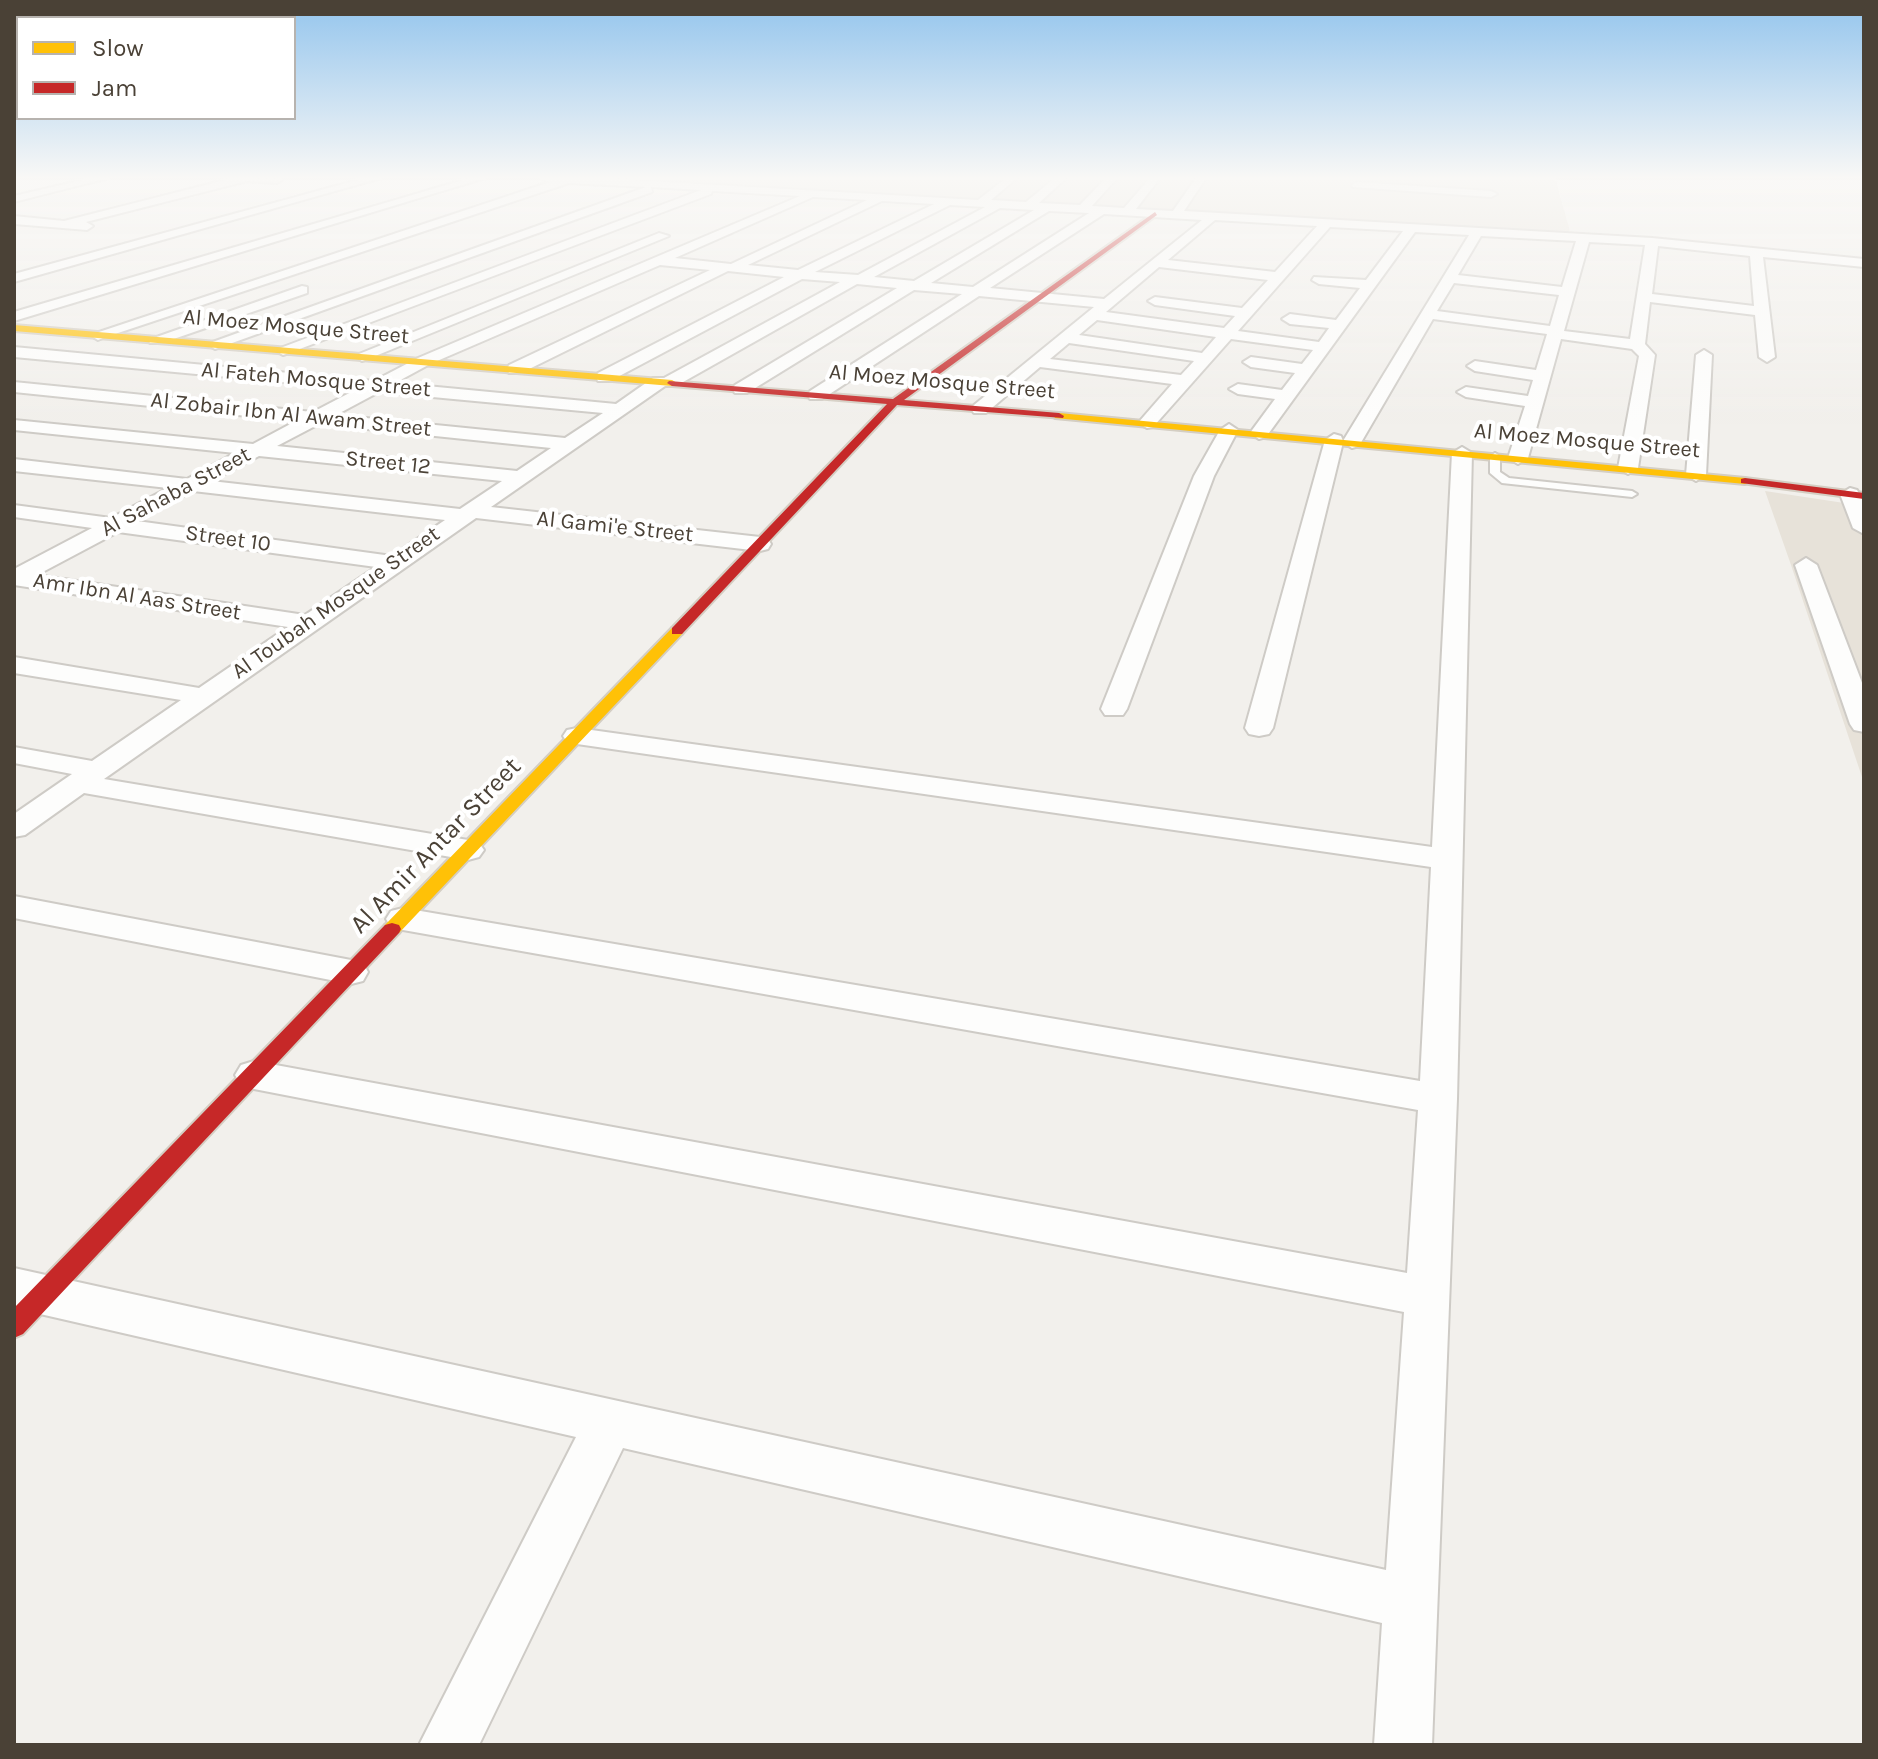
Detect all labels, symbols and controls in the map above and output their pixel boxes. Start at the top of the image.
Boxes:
legend [16,16,296,120]
text: Slow [92,34,144,62]
text: Jam [92,74,137,102]
street label: Al Moez Mosque Street [182,304,410,350]
street label: Al Fateh Mosque Street [200,357,432,403]
street label: Al Moez Mosque Street [828,359,1056,405]
street label: Al Zobair Ibn Al Awam Street [149,387,433,443]
street label: Al Moez Mosque Street [1473,418,1701,464]
street label: Al Sahaba Street [97,441,255,543]
street label: Street 12 [344,445,432,481]
street label: Al Gami'e Street [535,506,695,548]
street label: Street 10 [184,520,272,558]
street label: Al Toubah Mosque Street [227,521,445,685]
street label: Amr Ibn Al Aas Street [31,568,243,626]
street label: Al Amir Antar Street [344,751,528,941]

